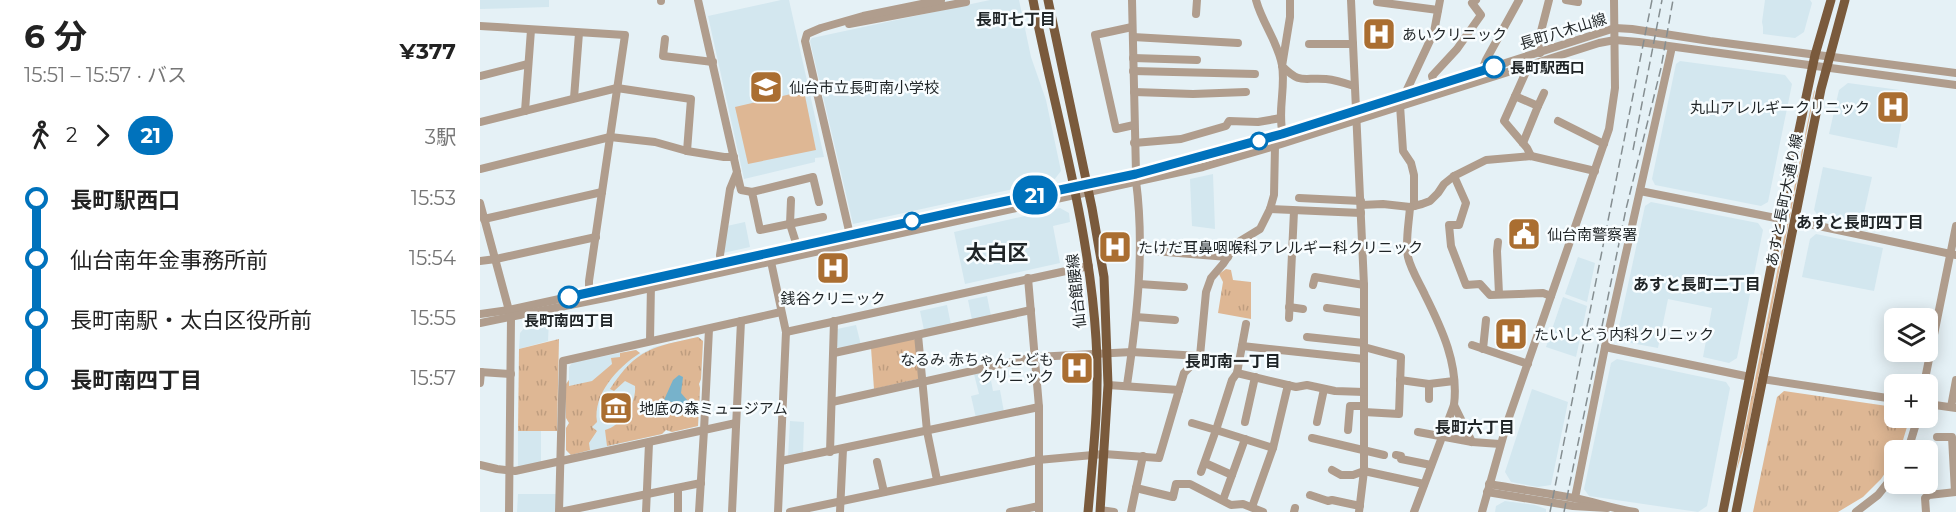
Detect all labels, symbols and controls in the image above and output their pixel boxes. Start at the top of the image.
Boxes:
street label: 長町八木山線 [1517,9,1609,53]
district label: 長町七丁目 [976,10,1056,29]
text: 6 分 [24,16,87,56]
hospital icon: あいクリニック [1361,16,1397,52]
place label: あいクリニック [1402,25,1507,44]
text: ¥377 [399,38,456,65]
marker: 長町駅西口 [1483,56,1505,78]
place label: 長町駅西口 [1510,58,1585,77]
text: 15:51 – 15:57 · バス [24,63,187,87]
school or university icon: 仙台市立長町南小学校 [748,69,784,105]
place label: 仙台市立長町南小学校 [789,78,939,97]
hospital icon: 丸山アレルギークリニック [1875,89,1911,125]
place label: 丸山アレルギークリニック [1690,98,1870,117]
icon: walk [24,119,57,152]
icon: forward [86,119,119,152]
text: 2 [66,123,77,147]
text: 21 [140,123,161,148]
text: 3駅 [425,125,456,149]
unlabelled marker [1250,132,1268,150]
street label: あすと長町大通り線 [1762,132,1806,268]
line badge: 21 [1008,176,1062,214]
text: 21 [1025,183,1045,208]
text: 15:53 [411,186,456,210]
text: 長町駅西口 [70,187,180,214]
unlabelled marker [903,212,921,230]
district label: あすと長町四丁目 [1796,213,1924,232]
public building icon: 仙台南警察署 [1506,216,1542,252]
place label: 仙台南警察署 [1547,225,1637,244]
hospital icon: たけだ耳鼻咽喉科アレルギー科クリニック [1097,229,1133,265]
place label: たけだ耳鼻咽喉科アレルギー科クリニック [1138,238,1423,257]
district label: 太白区 [966,240,1029,265]
text: 15:54 [409,246,456,270]
text: 仙台南年金事務所前 [70,247,268,274]
hospital icon: 銭谷クリニック [815,250,851,286]
street label: 仙台館腰線 [1063,253,1089,329]
district label: あすと長町二丁目 [1633,275,1761,294]
marker: 長町南四丁目 [558,286,580,308]
place label: 銭谷クリニック [780,289,886,308]
text: 15:55 [411,306,456,330]
text: 長町南駅・太白区役所前 [70,307,312,334]
map controls [1884,308,1938,494]
button: layers [1884,308,1938,362]
place label: 長町南四丁目 [524,311,614,330]
hospital icon: たいしどう内科クリニック [1493,316,1529,352]
place label: たいしどう内科クリニック [1534,325,1714,344]
place label: なるみ 赤ちゃんこども クリニック [900,350,1054,386]
hospital icon: なるみ 赤ちゃんこども クリニック [1059,350,1095,386]
district label: 長町南一丁目 [1185,352,1281,371]
text: 15:57 [410,366,456,390]
text: 長町南四丁目 [70,367,202,394]
button: + [1884,374,1938,428]
museum icon: 地底の森ミュージアム [598,390,634,426]
place label: 地底の森ミュージアム [639,399,788,418]
district label: 長町六丁目 [1435,418,1515,437]
button: − [1884,440,1938,494]

